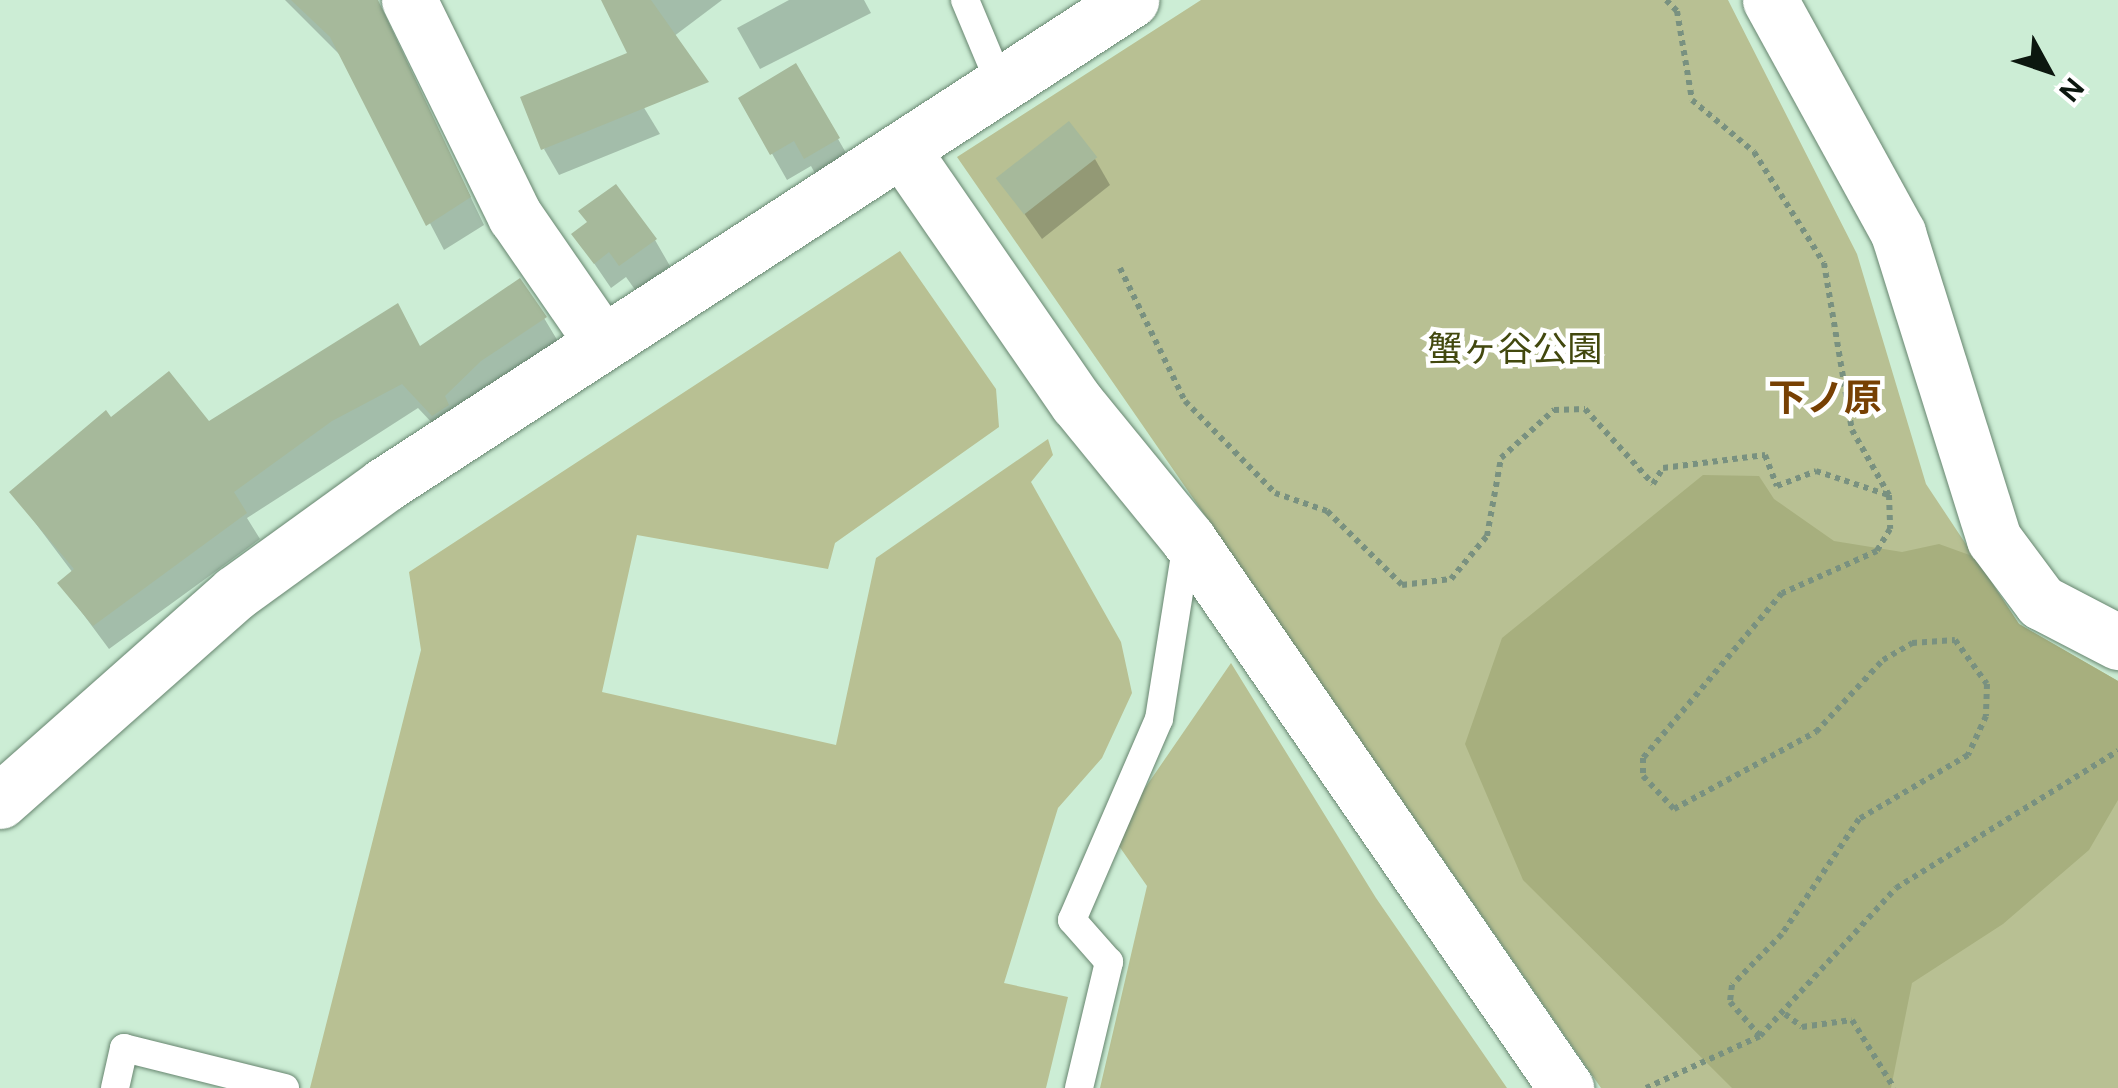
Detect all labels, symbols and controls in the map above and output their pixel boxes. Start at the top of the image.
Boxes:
north arrow [1998,20,2098,120]
text: N [2051,70,2092,109]
park label: 蟹ヶ谷公園 [1428,328,1602,370]
district label: 下ノ原 [1768,376,1882,422]

